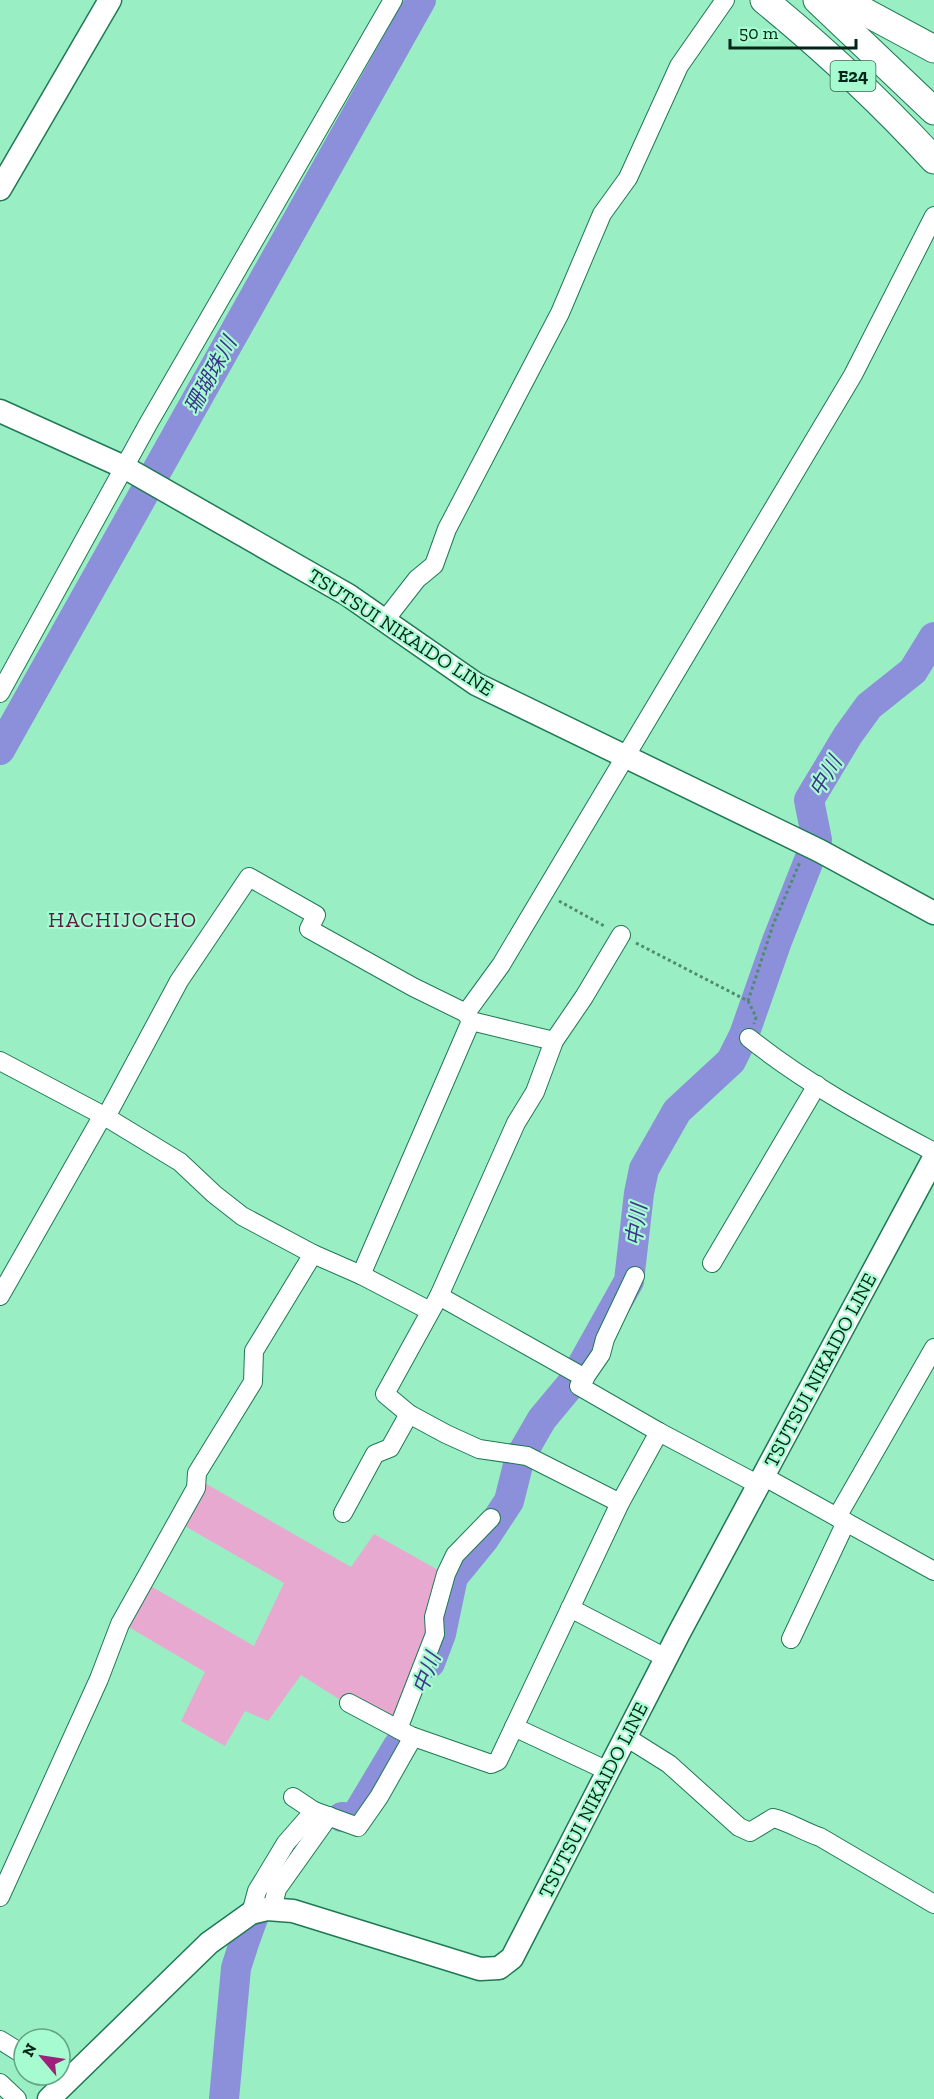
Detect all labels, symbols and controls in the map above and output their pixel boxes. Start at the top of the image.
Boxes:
scale bar [730,12,856,50]
text: 50 m [739,22,779,44]
road number: E24 [830,61,876,91]
water label: 珊瑚珠川 [179,330,242,418]
street label: TSUTSUI NIKAIDO LINE [304,563,498,701]
water label: 中川 [803,750,848,800]
district label: HACHIJOCHO [48,907,198,932]
water label: 中川 [621,1200,652,1248]
street label: TSUTSUI NIKAIDO LINE [759,1269,881,1471]
water label: 中川 [407,1647,446,1697]
street label: TSUTSUI NIKAIDO LINE [533,1698,653,1902]
north arrow [12,2027,72,2087]
text: N [18,2040,41,2060]

